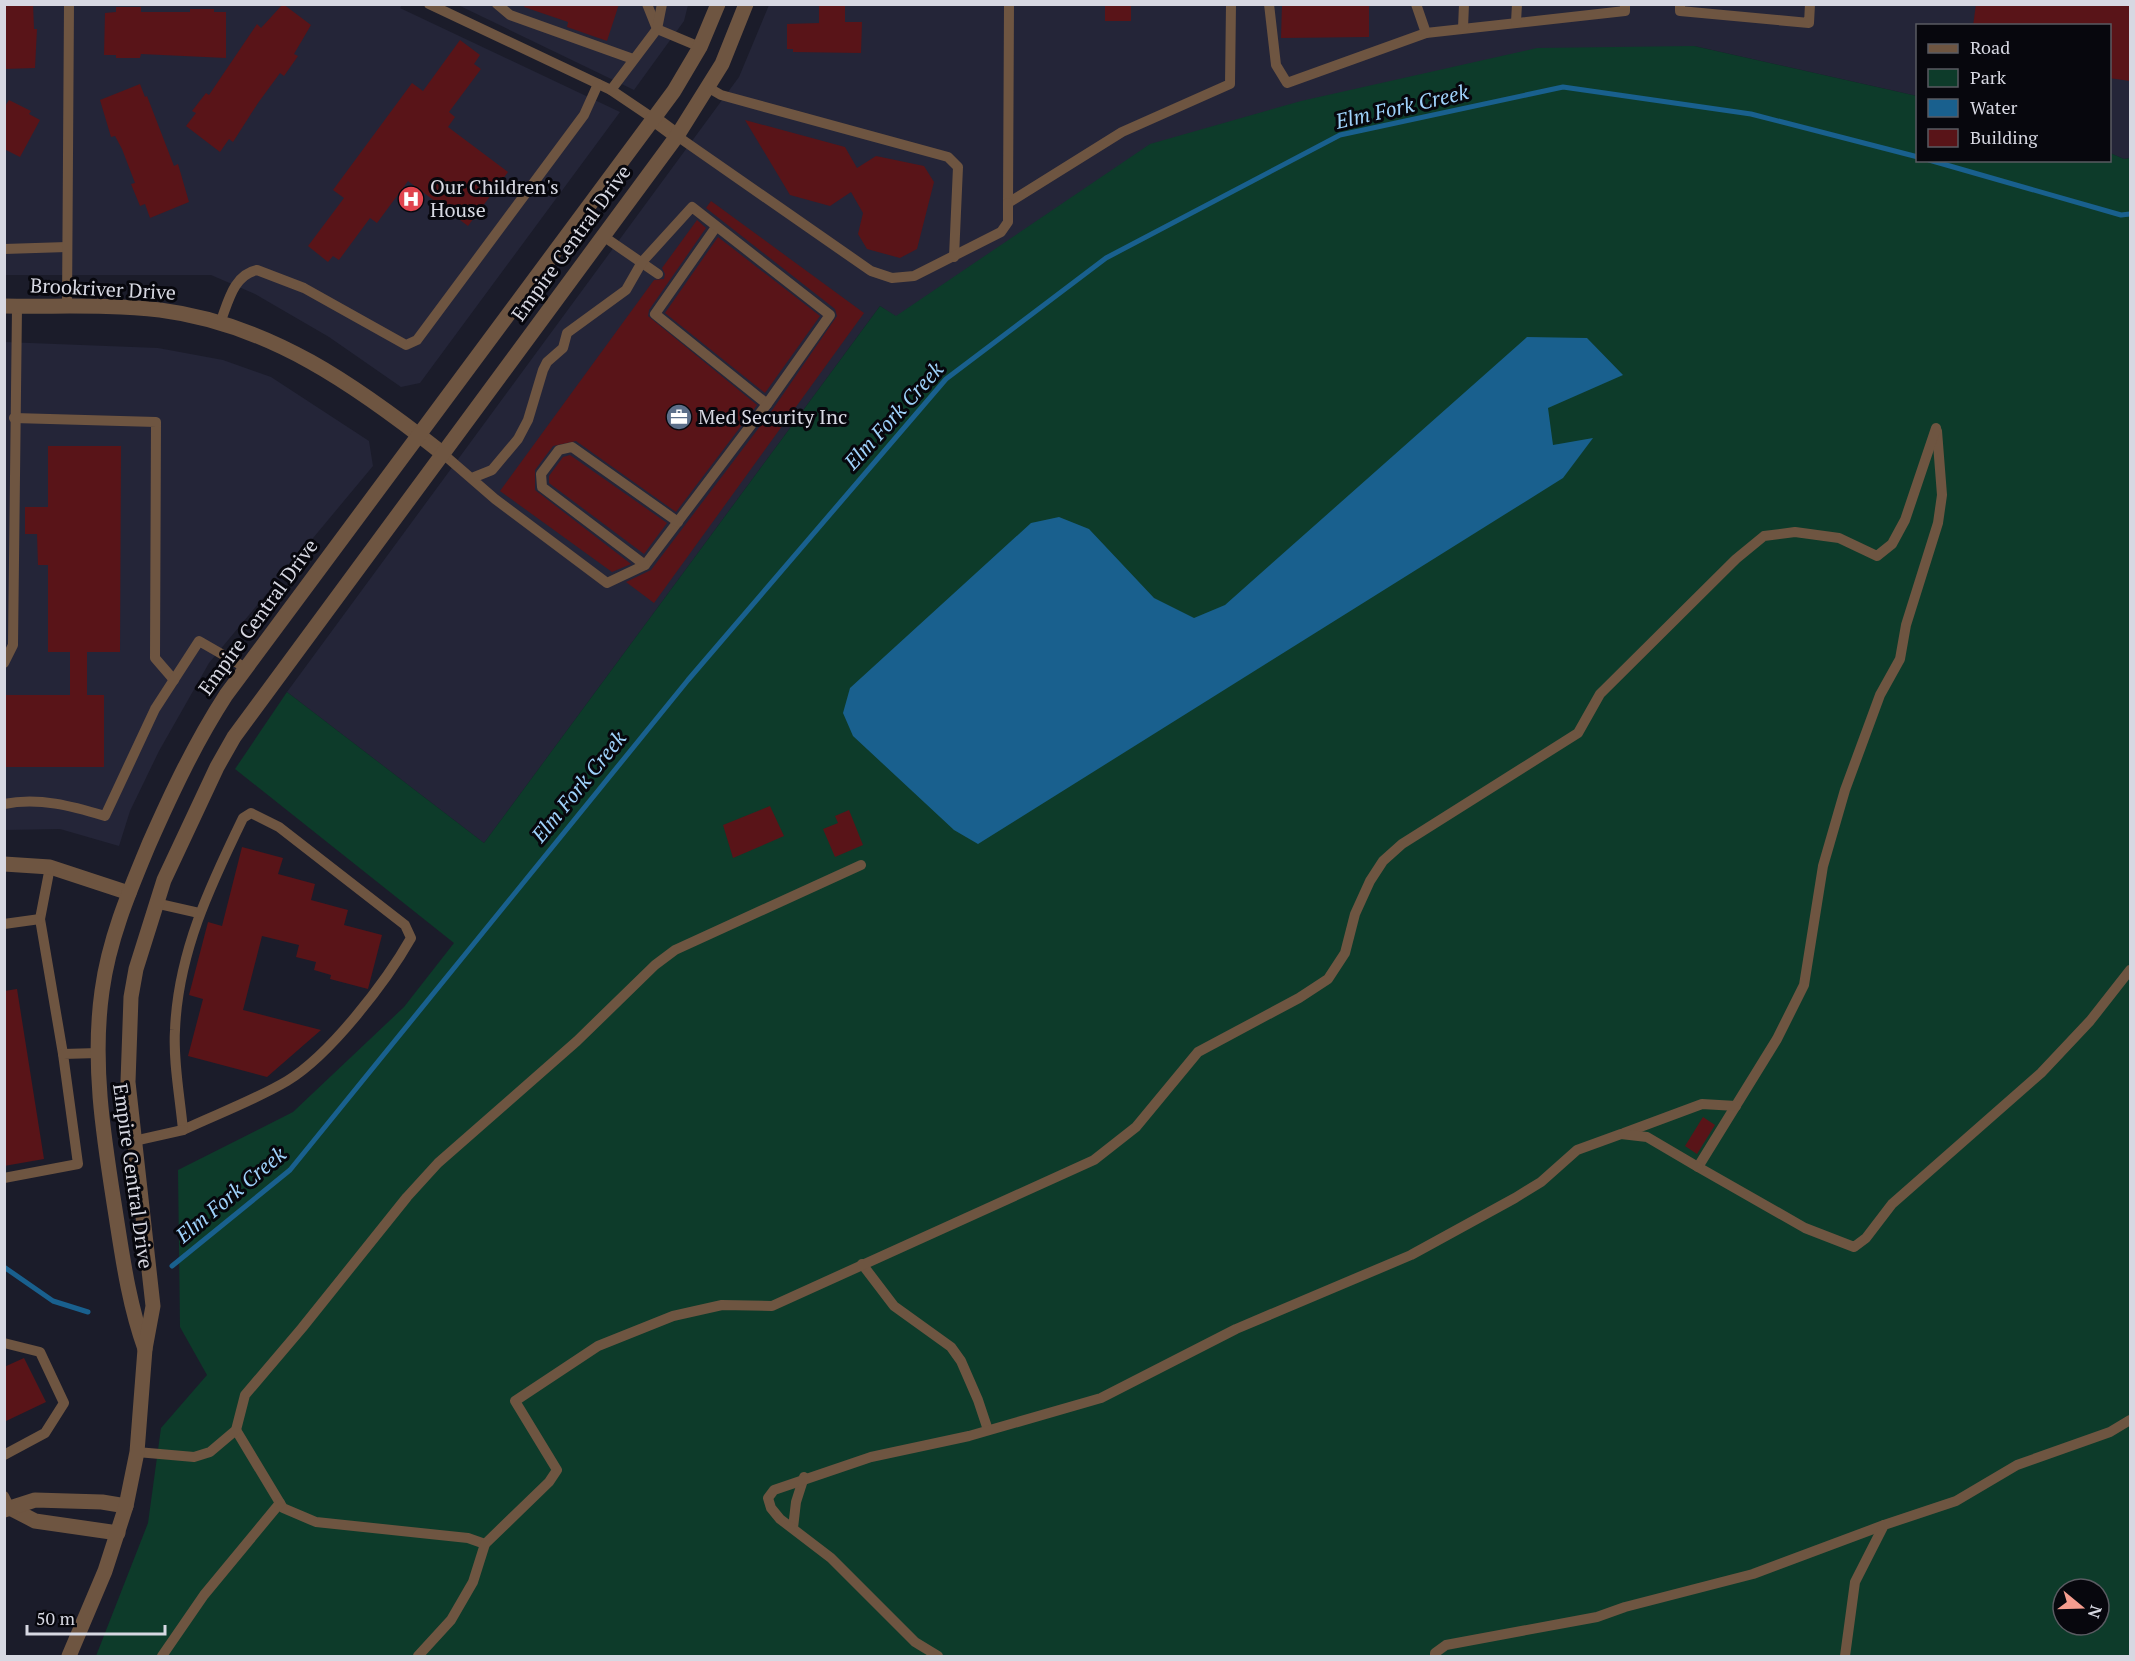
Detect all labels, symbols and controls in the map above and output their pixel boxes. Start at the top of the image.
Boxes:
legend [1916,24,2111,162]
text: Road [1970,35,2010,59]
text: Park [1970,65,2007,89]
water label: Elm Fork Creek [1332,77,1472,135]
text: Water [1970,95,2017,119]
text: Building [1970,125,2038,149]
street label: Empire Central Drive [505,159,636,326]
place label: Our Children's House [430,173,559,223]
hospital icon: Our Children's House [396,184,426,214]
street label: Brookriver Drive [29,271,177,306]
water label: Elm Fork Creek [837,355,950,476]
office icon: Med Security Inc [664,402,694,432]
place label: Med Security Inc [698,403,847,430]
street label: Empire Central Drive [192,533,323,700]
water label: Elm Fork Creek [524,724,632,849]
street label: Empire Central Drive [107,1081,160,1270]
water label: Elm Fork Creek [169,1139,292,1249]
north arrow [2051,1577,2111,1637]
scale bar [27,1598,165,1636]
text: N [2083,1603,2108,1621]
text: 50 m [36,1606,76,1630]

